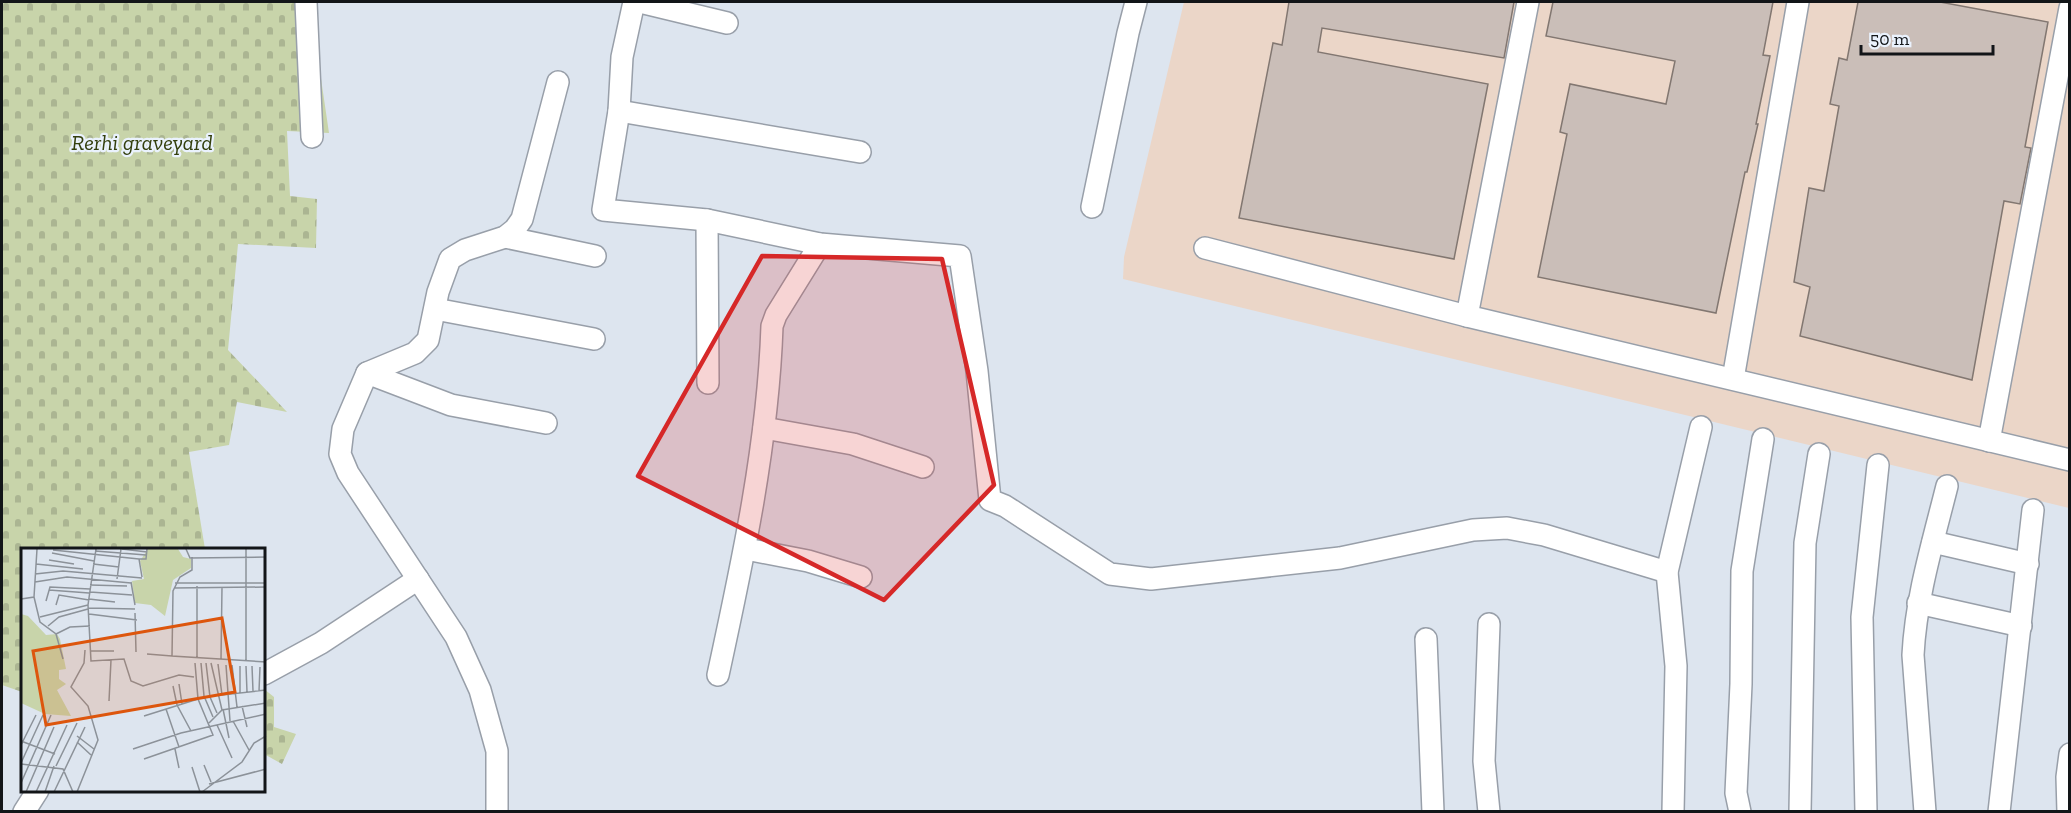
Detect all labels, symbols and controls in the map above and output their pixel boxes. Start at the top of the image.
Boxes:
scale bar [1861,18,1993,56]
text: 50 m [1870,28,1910,50]
park label: Rerhi graveyard [71,129,213,156]
inset map [21,548,266,792]

